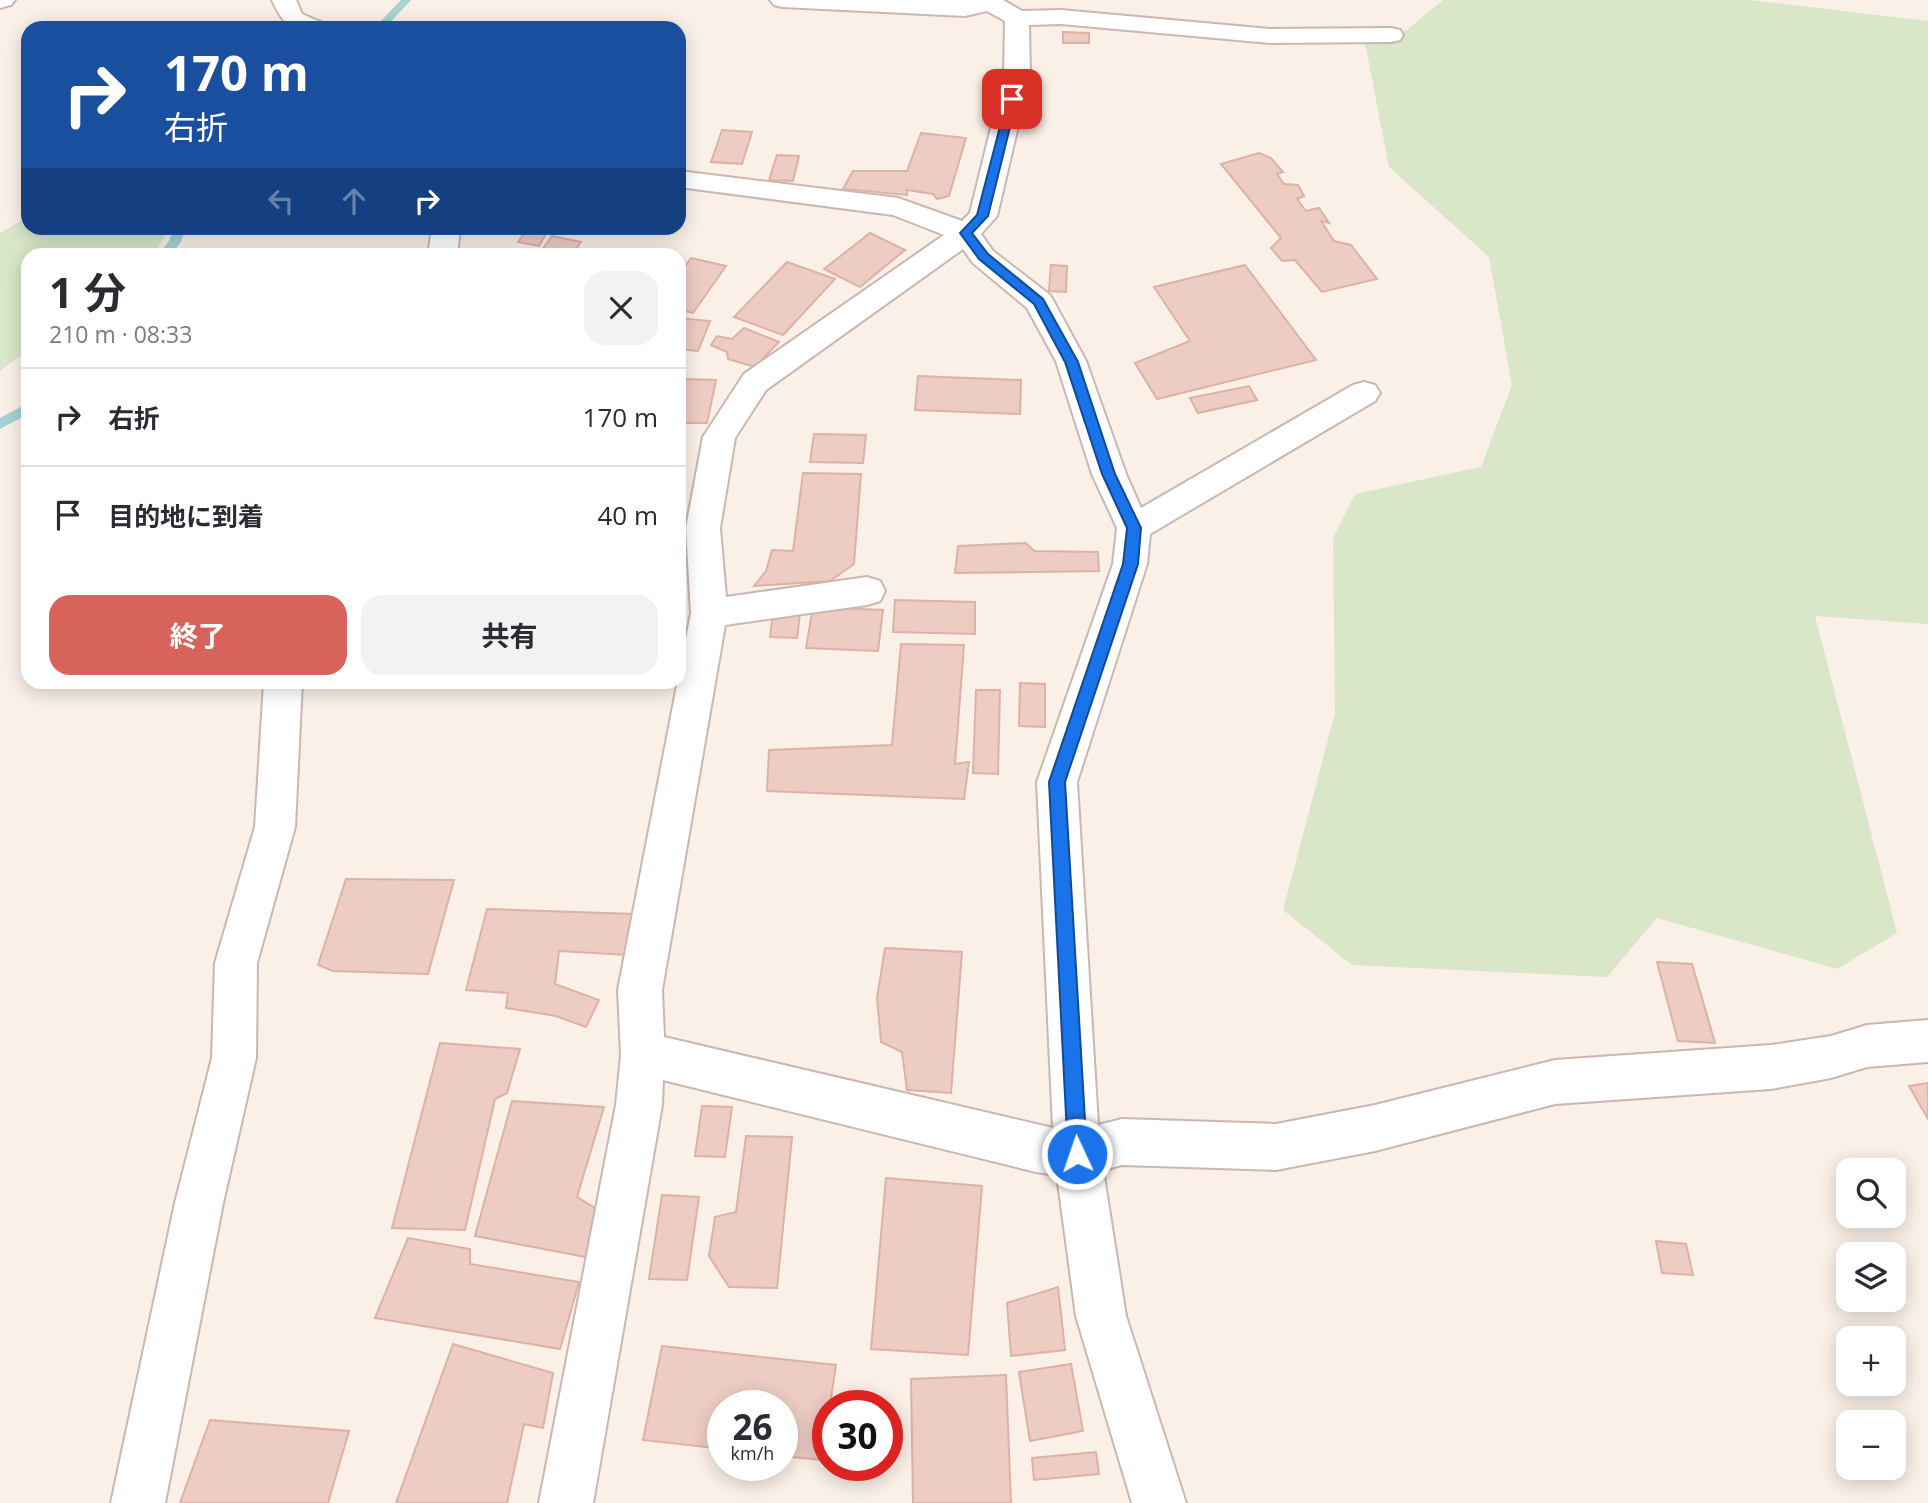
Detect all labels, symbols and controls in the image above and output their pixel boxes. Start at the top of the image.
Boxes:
text: 170 m [164,39,309,105]
icon: right [49,49,140,140]
pin [982,69,1042,129]
icon: arrive [993,80,1031,118]
text: 右折 [164,105,228,148]
icon: left [262,182,300,220]
icon: ahead [335,182,373,220]
icon: right [408,182,446,220]
text: 1 分 [49,263,126,320]
button: close [584,271,658,345]
text: 210 m · 08:33 [49,318,192,350]
icon: right [49,398,87,436]
text: 170 m [583,399,658,435]
text: 右折 [108,400,160,436]
icon: arrive [49,496,87,534]
text: 40 m [597,497,658,533]
text: 目的地に到着 [108,498,264,534]
button: 終了 [49,595,347,675]
button: 共有 [361,595,658,675]
position arrow [1040,1117,1114,1191]
map controls [1836,1158,1906,1480]
button: search [1836,1158,1906,1228]
button: layers [1836,1242,1906,1312]
button: + [1836,1326,1906,1396]
speed limit sign: 30 [812,1390,903,1481]
text: 26 [732,1403,773,1450]
button: − [1836,1410,1906,1480]
text: km/h [731,1441,774,1465]

